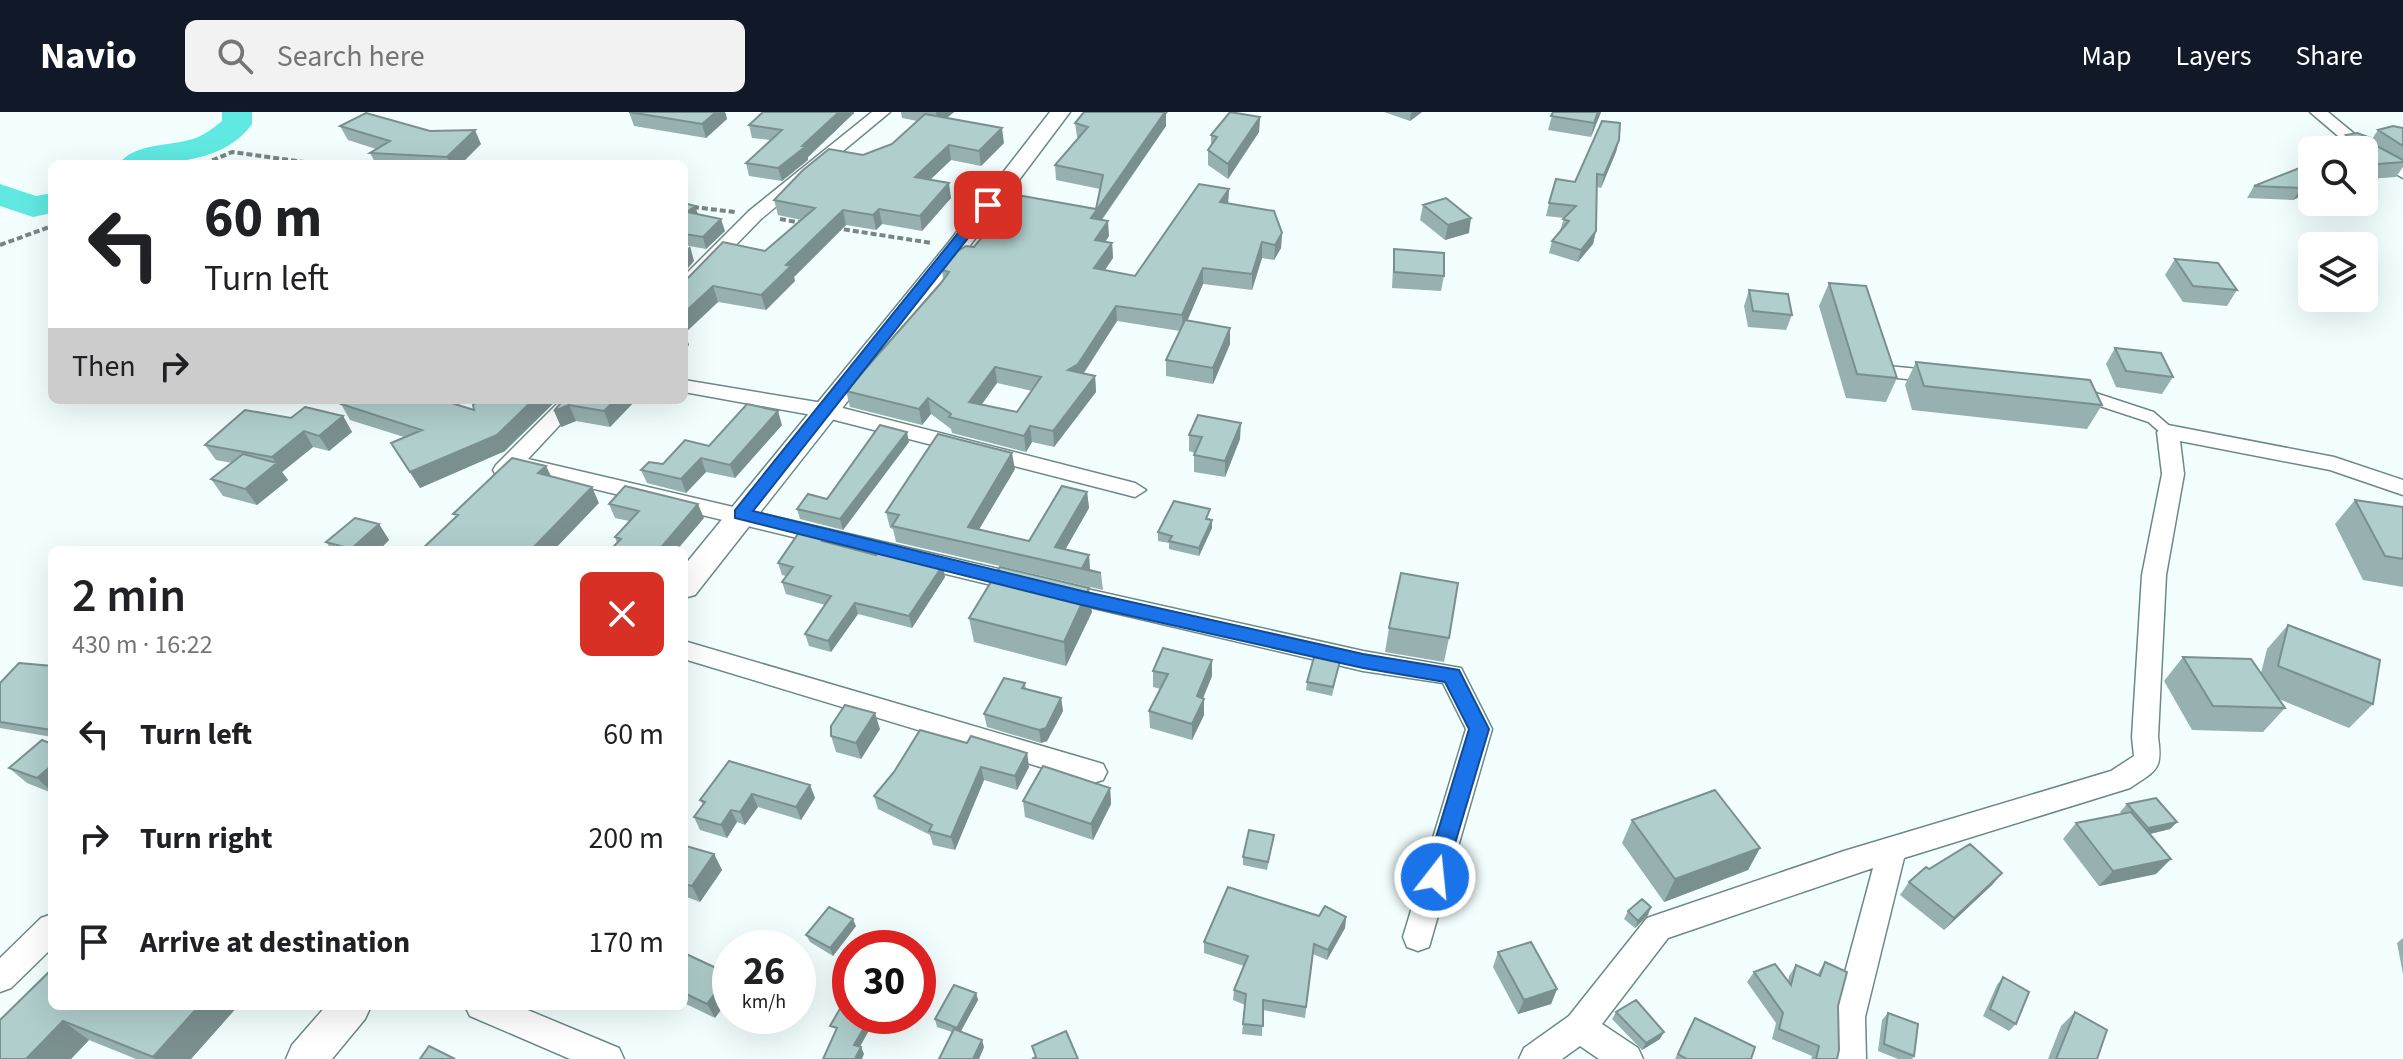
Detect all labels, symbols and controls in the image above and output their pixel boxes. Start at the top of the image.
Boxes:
search box [185,20,745,92]
text: Navio [40,29,137,83]
icon: search [213,34,257,78]
text: Search here [277,35,425,78]
text: Map [2081,36,2131,76]
text: Layers [2175,36,2251,76]
text: Share [2295,36,2363,76]
map controls [2298,136,2378,312]
button: search [2298,136,2378,216]
pin [954,171,1022,239]
text: 60 m [204,179,322,258]
icon: arrive [966,183,1010,227]
icon: left [72,192,176,296]
button: layers [2298,232,2378,312]
text: Turn left [204,253,329,304]
icon: right [152,344,196,388]
text: Then [72,345,136,388]
text: 2 min [72,562,186,630]
button: close [580,572,664,656]
text: 430 m · 16:22 [72,626,213,663]
icon: left [72,712,116,756]
text: Turn left [140,713,252,756]
text: 60 m [603,713,664,756]
icon: right [72,816,116,860]
text: Turn right [140,817,272,860]
text: 200 m [588,817,664,860]
position arrow [1393,835,1477,919]
icon: arrive [72,920,116,964]
text: Arrive at destination [140,921,410,964]
text: 170 m [588,921,664,964]
speed limit sign: 30 [832,930,936,1034]
text: 26 [743,943,785,1000]
text: km/h [742,988,786,1016]

